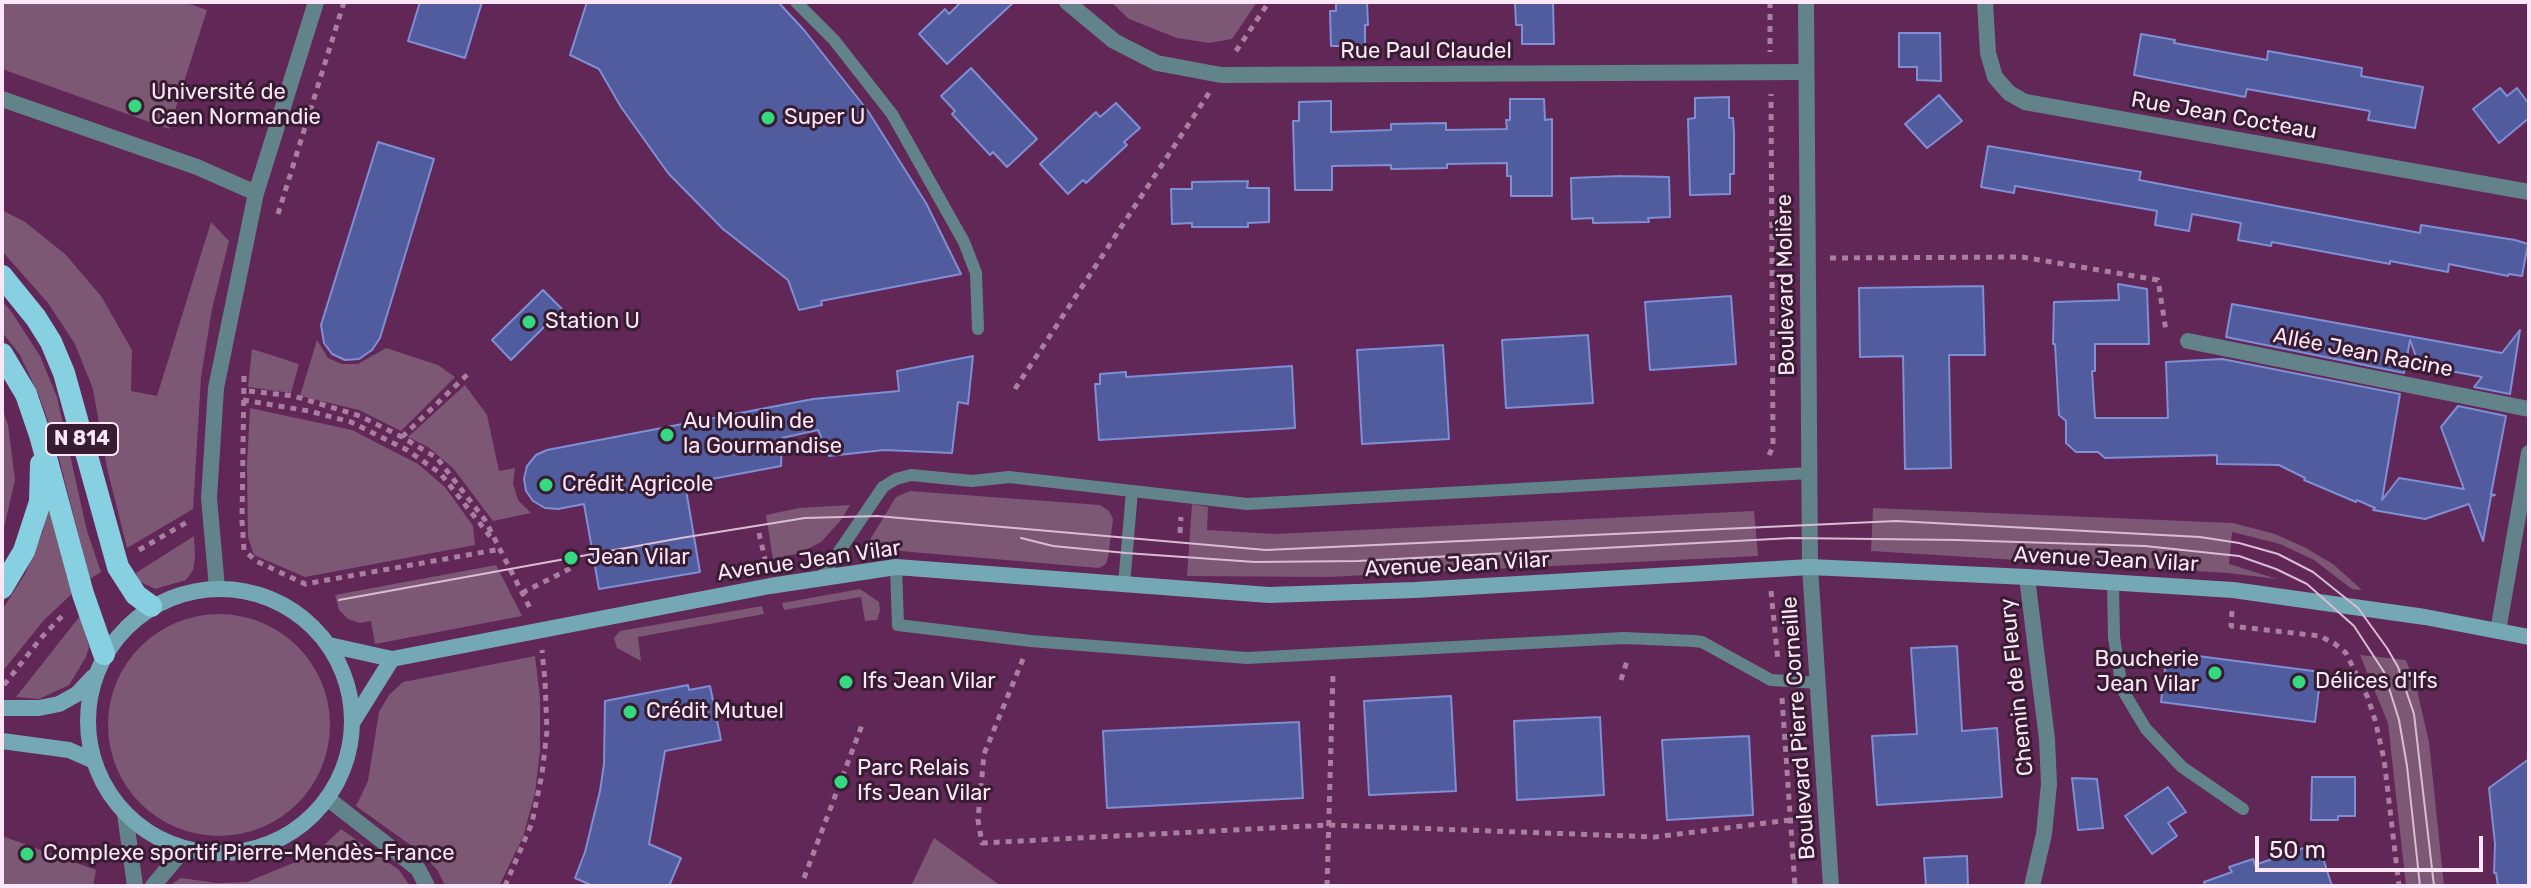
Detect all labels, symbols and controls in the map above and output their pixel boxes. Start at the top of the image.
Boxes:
street label: Rue Paul Claudel [1340,39,1512,65]
place label: Université de Caen Normandie [151,80,321,132]
street label: Rue Jean Cocteau [2129,87,2319,145]
marker: Université de Caen Normandie [126,97,144,115]
place label: Super U [784,105,866,131]
marker: Super U [759,109,777,127]
street label: Boulevard Molière [1771,194,1801,376]
place label: Station U [545,309,640,335]
marker: Station U [520,313,538,331]
street label: Allée Jean Racine [2271,323,2455,383]
place label: Au Moulin de la Gourmandise [683,409,842,460]
road number: N 814 [46,423,118,455]
marker: Au Moulin de la Gourmandise [658,426,676,444]
place label: Crédit Agricole [562,472,713,498]
marker: Crédit Agricole [537,476,555,494]
street label: Avenue Jean Vilar [716,535,902,587]
street label: Avenue Jean Vilar [2013,542,2199,578]
place label: Jean Vilar [587,545,690,571]
street label: Avenue Jean Vilar [1364,547,1550,583]
marker: Jean Vilar [562,549,580,567]
street label: Boulevard Pierre Corneille [1777,595,1821,861]
street label: Chemin de Fleury [1995,597,2039,777]
place label: Boucherie Jean Vilar [2095,647,2199,698]
marker: Boucherie Jean Vilar [2206,664,2224,682]
place label: Ifs Jean Vilar [862,669,996,695]
place label: Délices d'Ifs [2315,669,2438,695]
marker: Ifs Jean Vilar [837,673,855,691]
marker: Délices d'Ifs [2290,673,2308,691]
place label: Crédit Mutuel [646,699,784,725]
marker: Crédit Mutuel [621,703,639,721]
place label: Parc Relais Ifs Jean Vilar [857,756,991,808]
marker: Parc Relais Ifs Jean Vilar [832,773,850,791]
scale bar [2259,820,2487,870]
text: 50 m [2269,836,2326,864]
place label: Complexe sportif Pierre-Mendès-France [43,841,454,867]
marker: Complexe sportif Pierre-Mendès-France [18,845,36,863]

